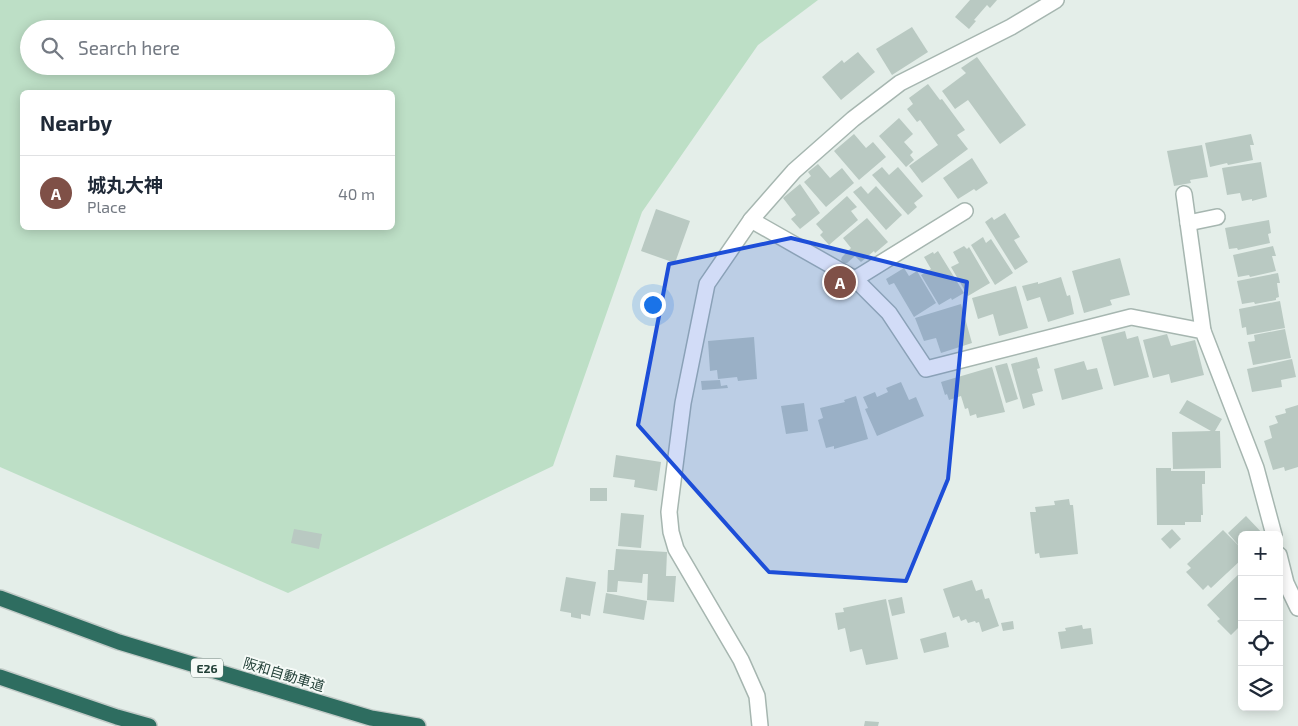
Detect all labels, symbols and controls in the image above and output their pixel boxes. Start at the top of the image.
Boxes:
search box [20,20,395,75]
icon: search [38,34,66,62]
text: Search here [78,36,180,59]
text: Nearby [40,110,112,135]
text: 城丸大神 [87,173,163,196]
text: A [51,184,61,203]
text: 40 m [338,184,375,203]
text: Place [87,197,126,216]
pin: A [824,263,856,301]
your location [640,292,666,318]
map controls [1238,531,1283,711]
button: + [1238,531,1283,576]
button: − [1238,576,1283,621]
button: locate [1238,621,1283,666]
street label: 阪和自動車道 [241,654,327,694]
road number: E26 [191,658,223,678]
button: layers [1238,666,1283,711]

